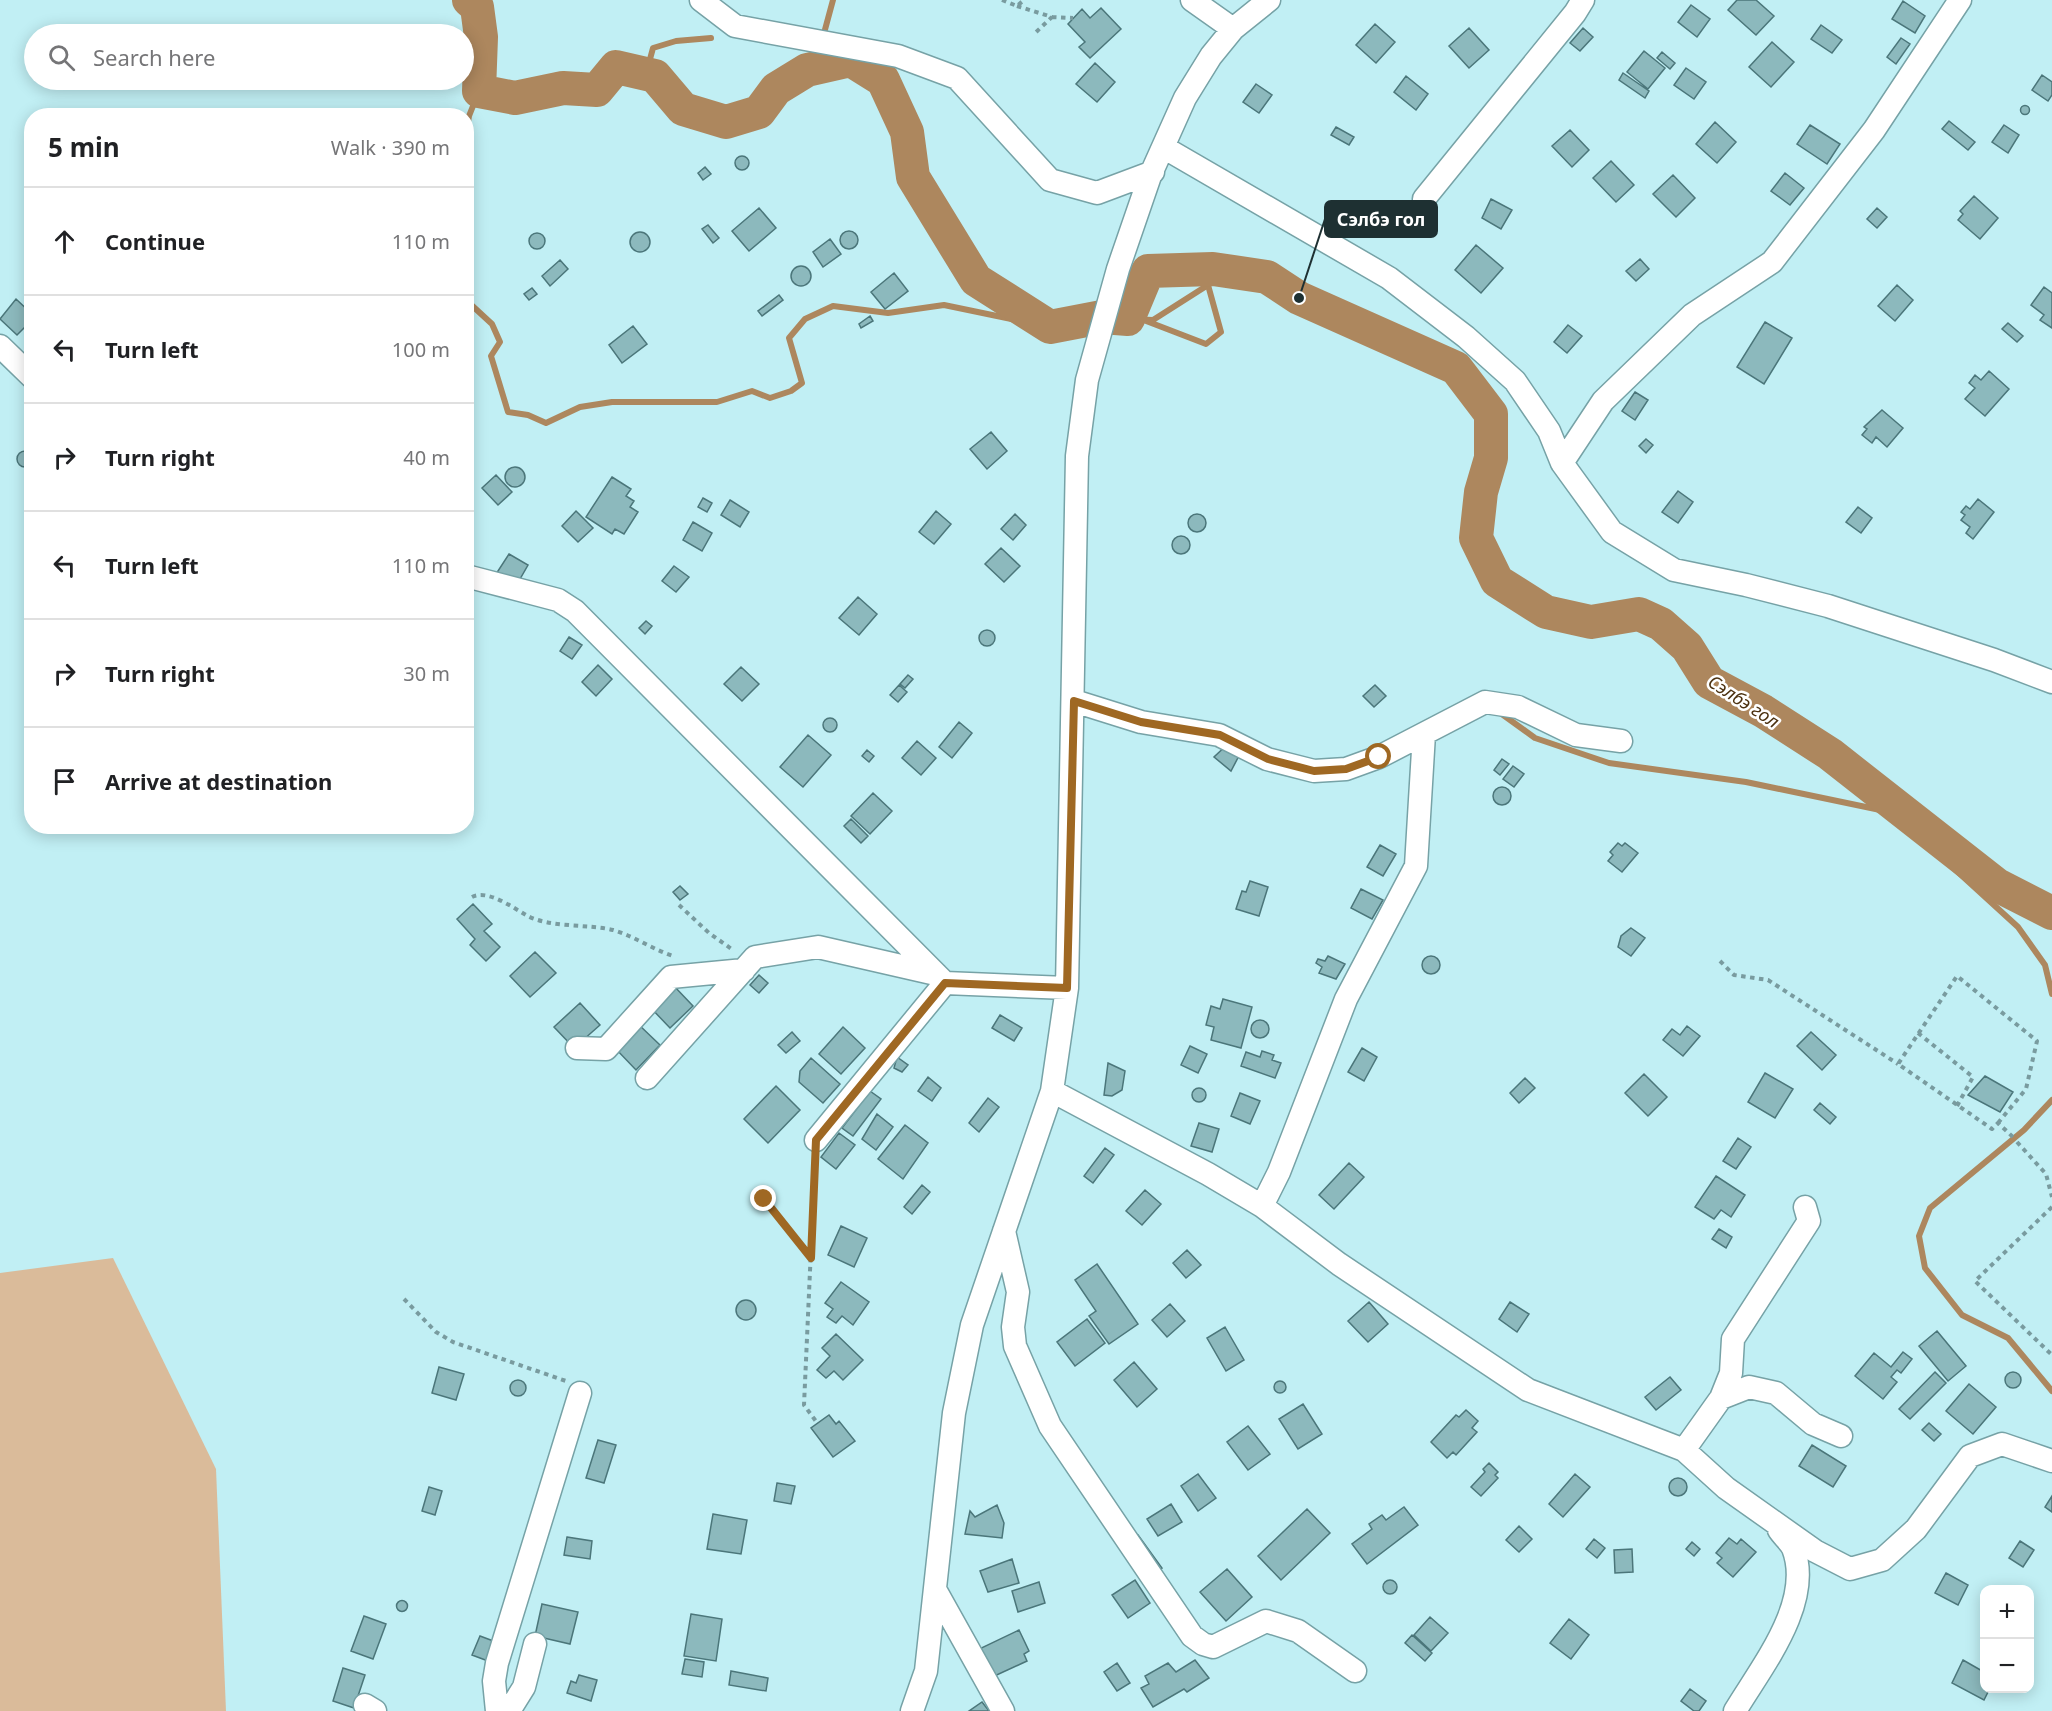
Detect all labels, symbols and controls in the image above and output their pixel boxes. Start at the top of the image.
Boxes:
search box [24,24,474,90]
icon: search [45,41,78,74]
text: Search here [93,42,215,72]
text: 5 min [48,129,120,165]
text: Walk · 390 m [331,134,450,161]
callout: Сэлбэ гол [1325,201,1437,237]
text: Сэлбэ гол [1337,207,1425,231]
icon: ahead [48,225,81,258]
text: Continue [105,226,205,256]
text: 110 m [392,228,450,255]
icon: left [48,333,81,366]
text: Turn left [105,334,199,364]
text: 100 m [392,336,450,363]
icon: right [48,441,81,474]
text: Turn right [105,442,215,472]
text: 40 m [403,444,450,471]
icon: left [48,549,81,582]
text: Turn left [105,550,199,580]
text: 110 m [392,552,450,579]
icon: right [48,657,81,690]
text: Turn right [105,658,215,688]
text: 30 m [403,660,450,687]
water label: Сэлбэ гол [1704,669,1784,733]
route start [1365,743,1391,769]
icon: arrive [48,765,81,798]
text: Arrive at destination [105,766,332,796]
route end [750,1185,776,1211]
map controls [1980,1585,2034,1693]
button: + [1980,1585,2034,1639]
button: − [1980,1639,2034,1693]

